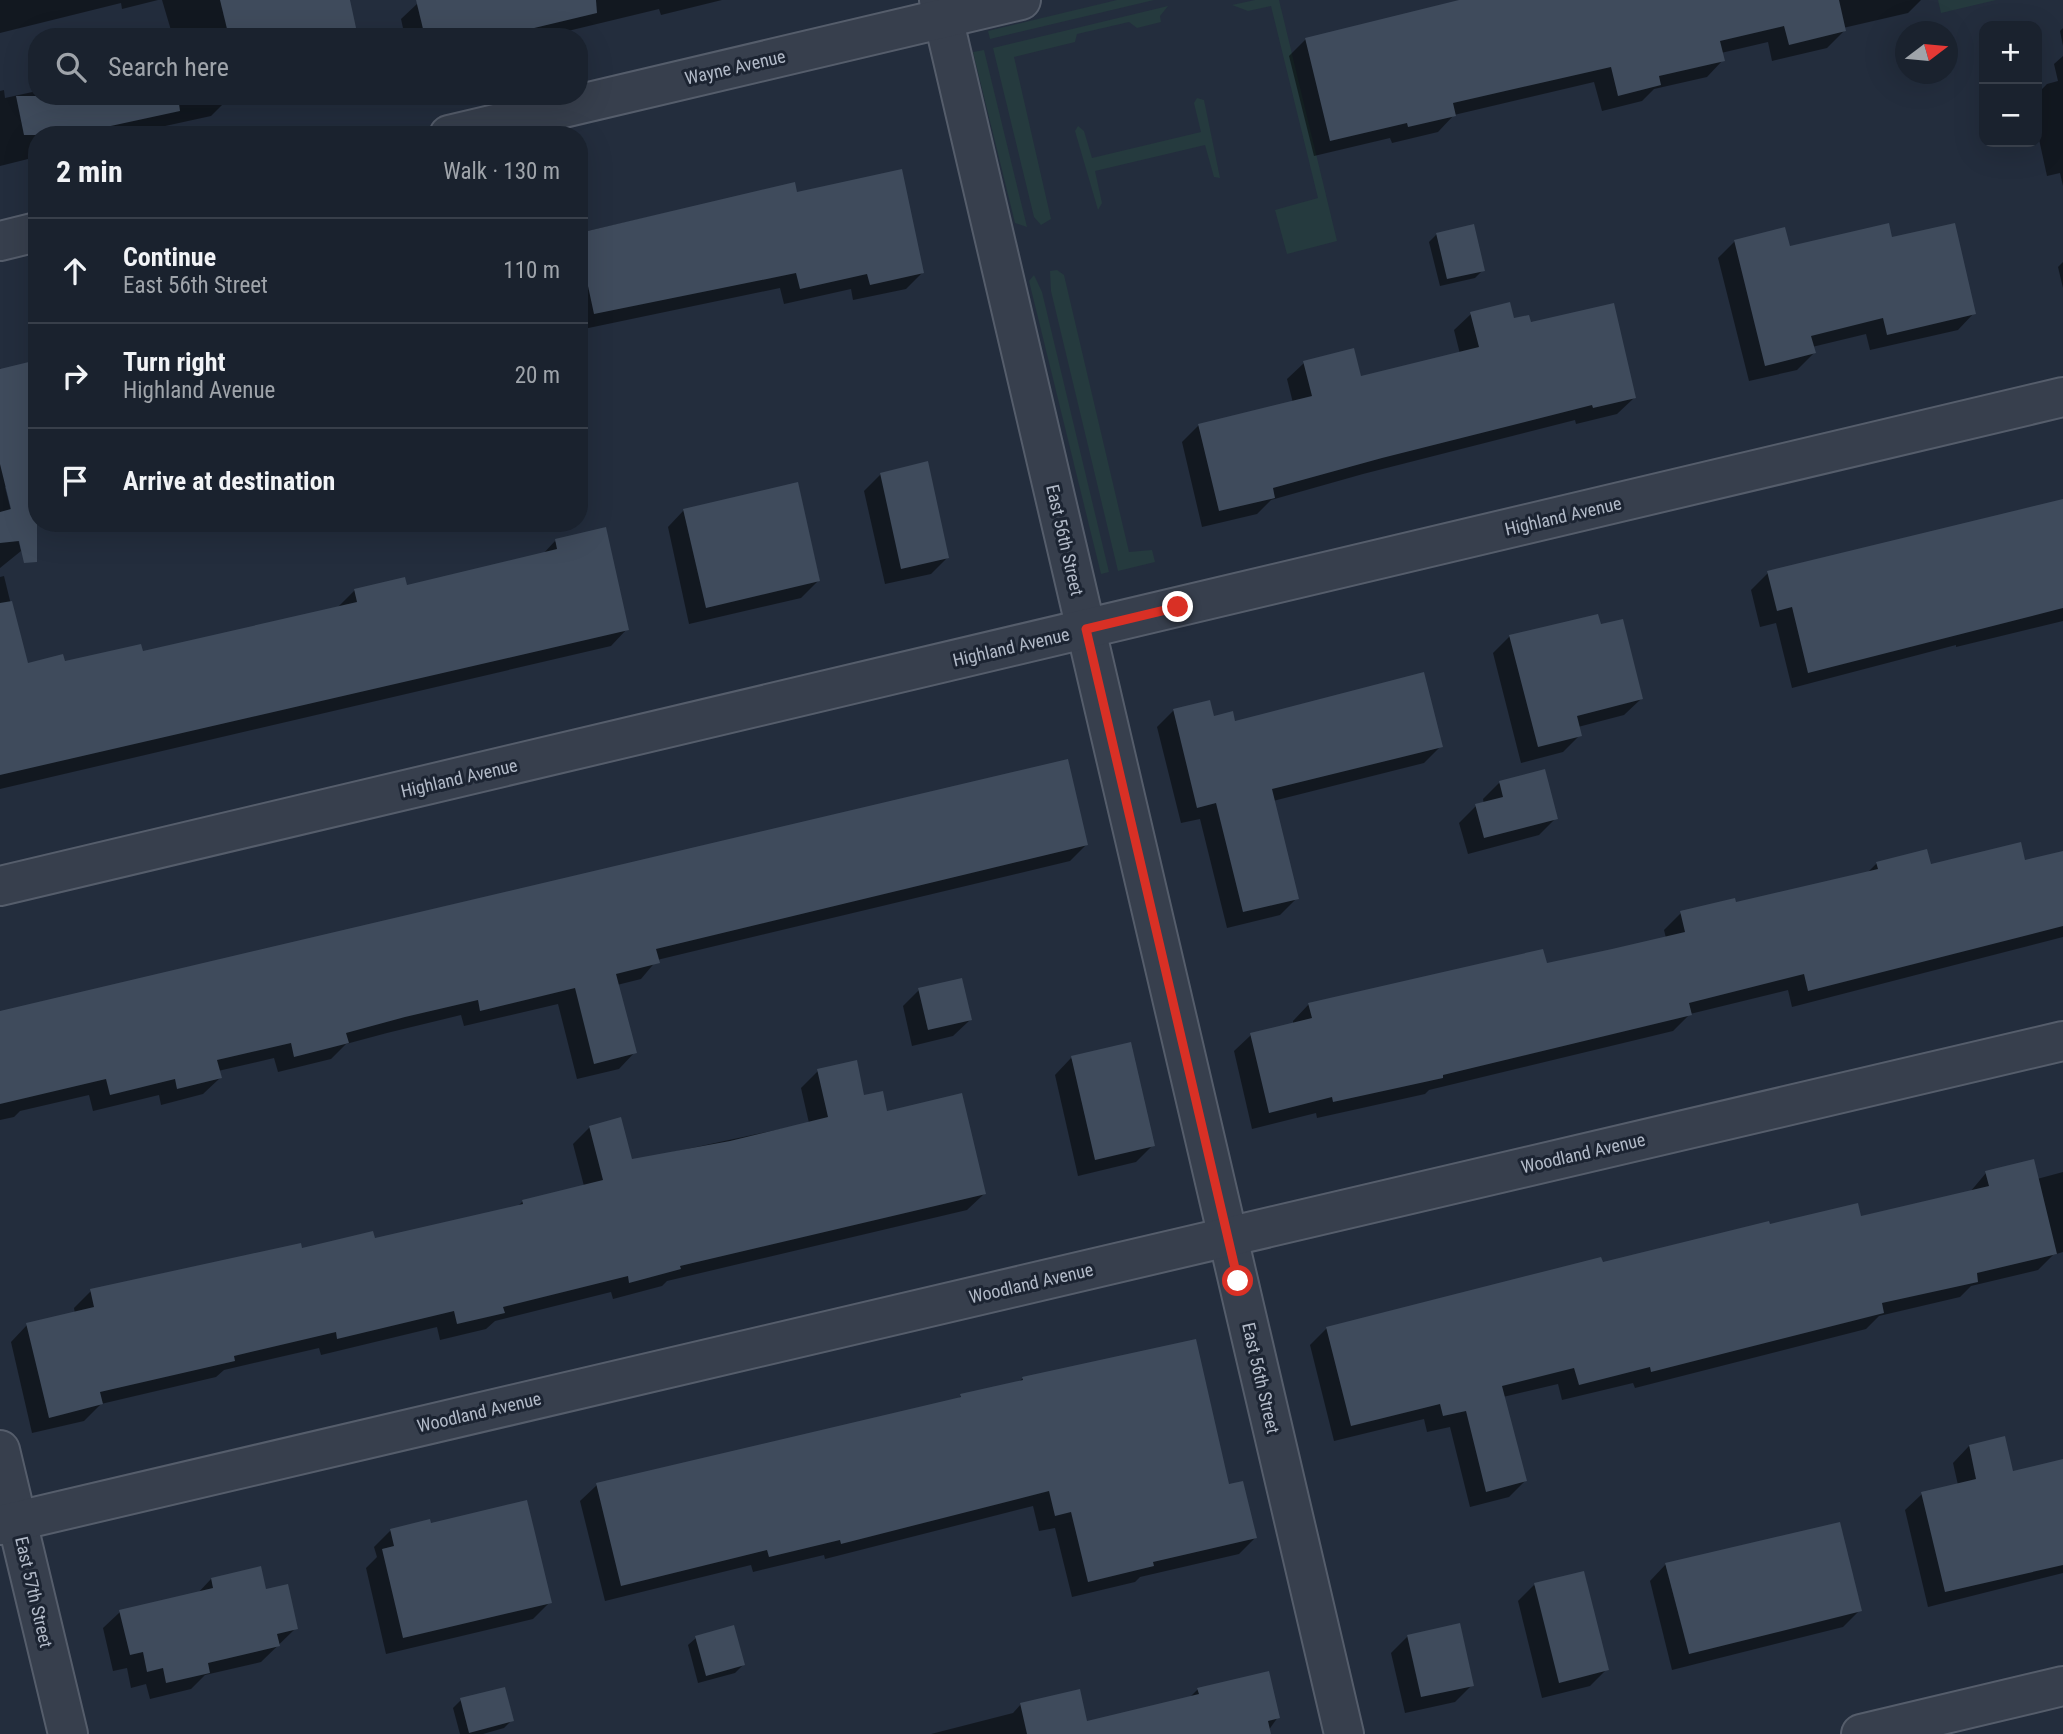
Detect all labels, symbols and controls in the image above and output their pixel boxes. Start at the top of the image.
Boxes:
north arrow [1895,21,1958,84]
map controls [1979,21,2042,147]
button: + [1979,21,2042,84]
search box [28,28,588,105]
street label: Wayne Avenue [683,45,787,89]
icon: search [52,48,90,86]
text: Search here [108,52,229,82]
button: − [1979,84,2042,147]
text: 2 min [56,154,123,189]
text: Walk · 130 m [443,158,560,185]
text: Continue [123,242,216,272]
icon: ahead [56,252,94,290]
text: 110 m [503,257,560,284]
text: East 56th Street [123,272,268,299]
text: Turn right [123,347,225,377]
icon: right [56,357,94,395]
text: 20 m [515,362,560,389]
text: Highland Avenue [123,377,275,404]
icon: arrive [56,462,94,500]
text: Arrive at destination [123,466,335,496]
street label: East 56th Street [1042,482,1088,598]
street label: Highland Avenue [1503,492,1623,540]
route end [1162,591,1193,622]
street label: Highland Avenue [951,623,1071,671]
street label: Highland Avenue [399,754,519,802]
street label: Woodland Avenue [1519,1129,1647,1177]
street label: Woodland Avenue [967,1259,1095,1307]
route start [1222,1265,1253,1296]
street label: East 56th Street [1238,1320,1284,1436]
street label: Woodland Avenue [415,1388,543,1436]
street label: East 57th Street [11,1534,57,1650]

